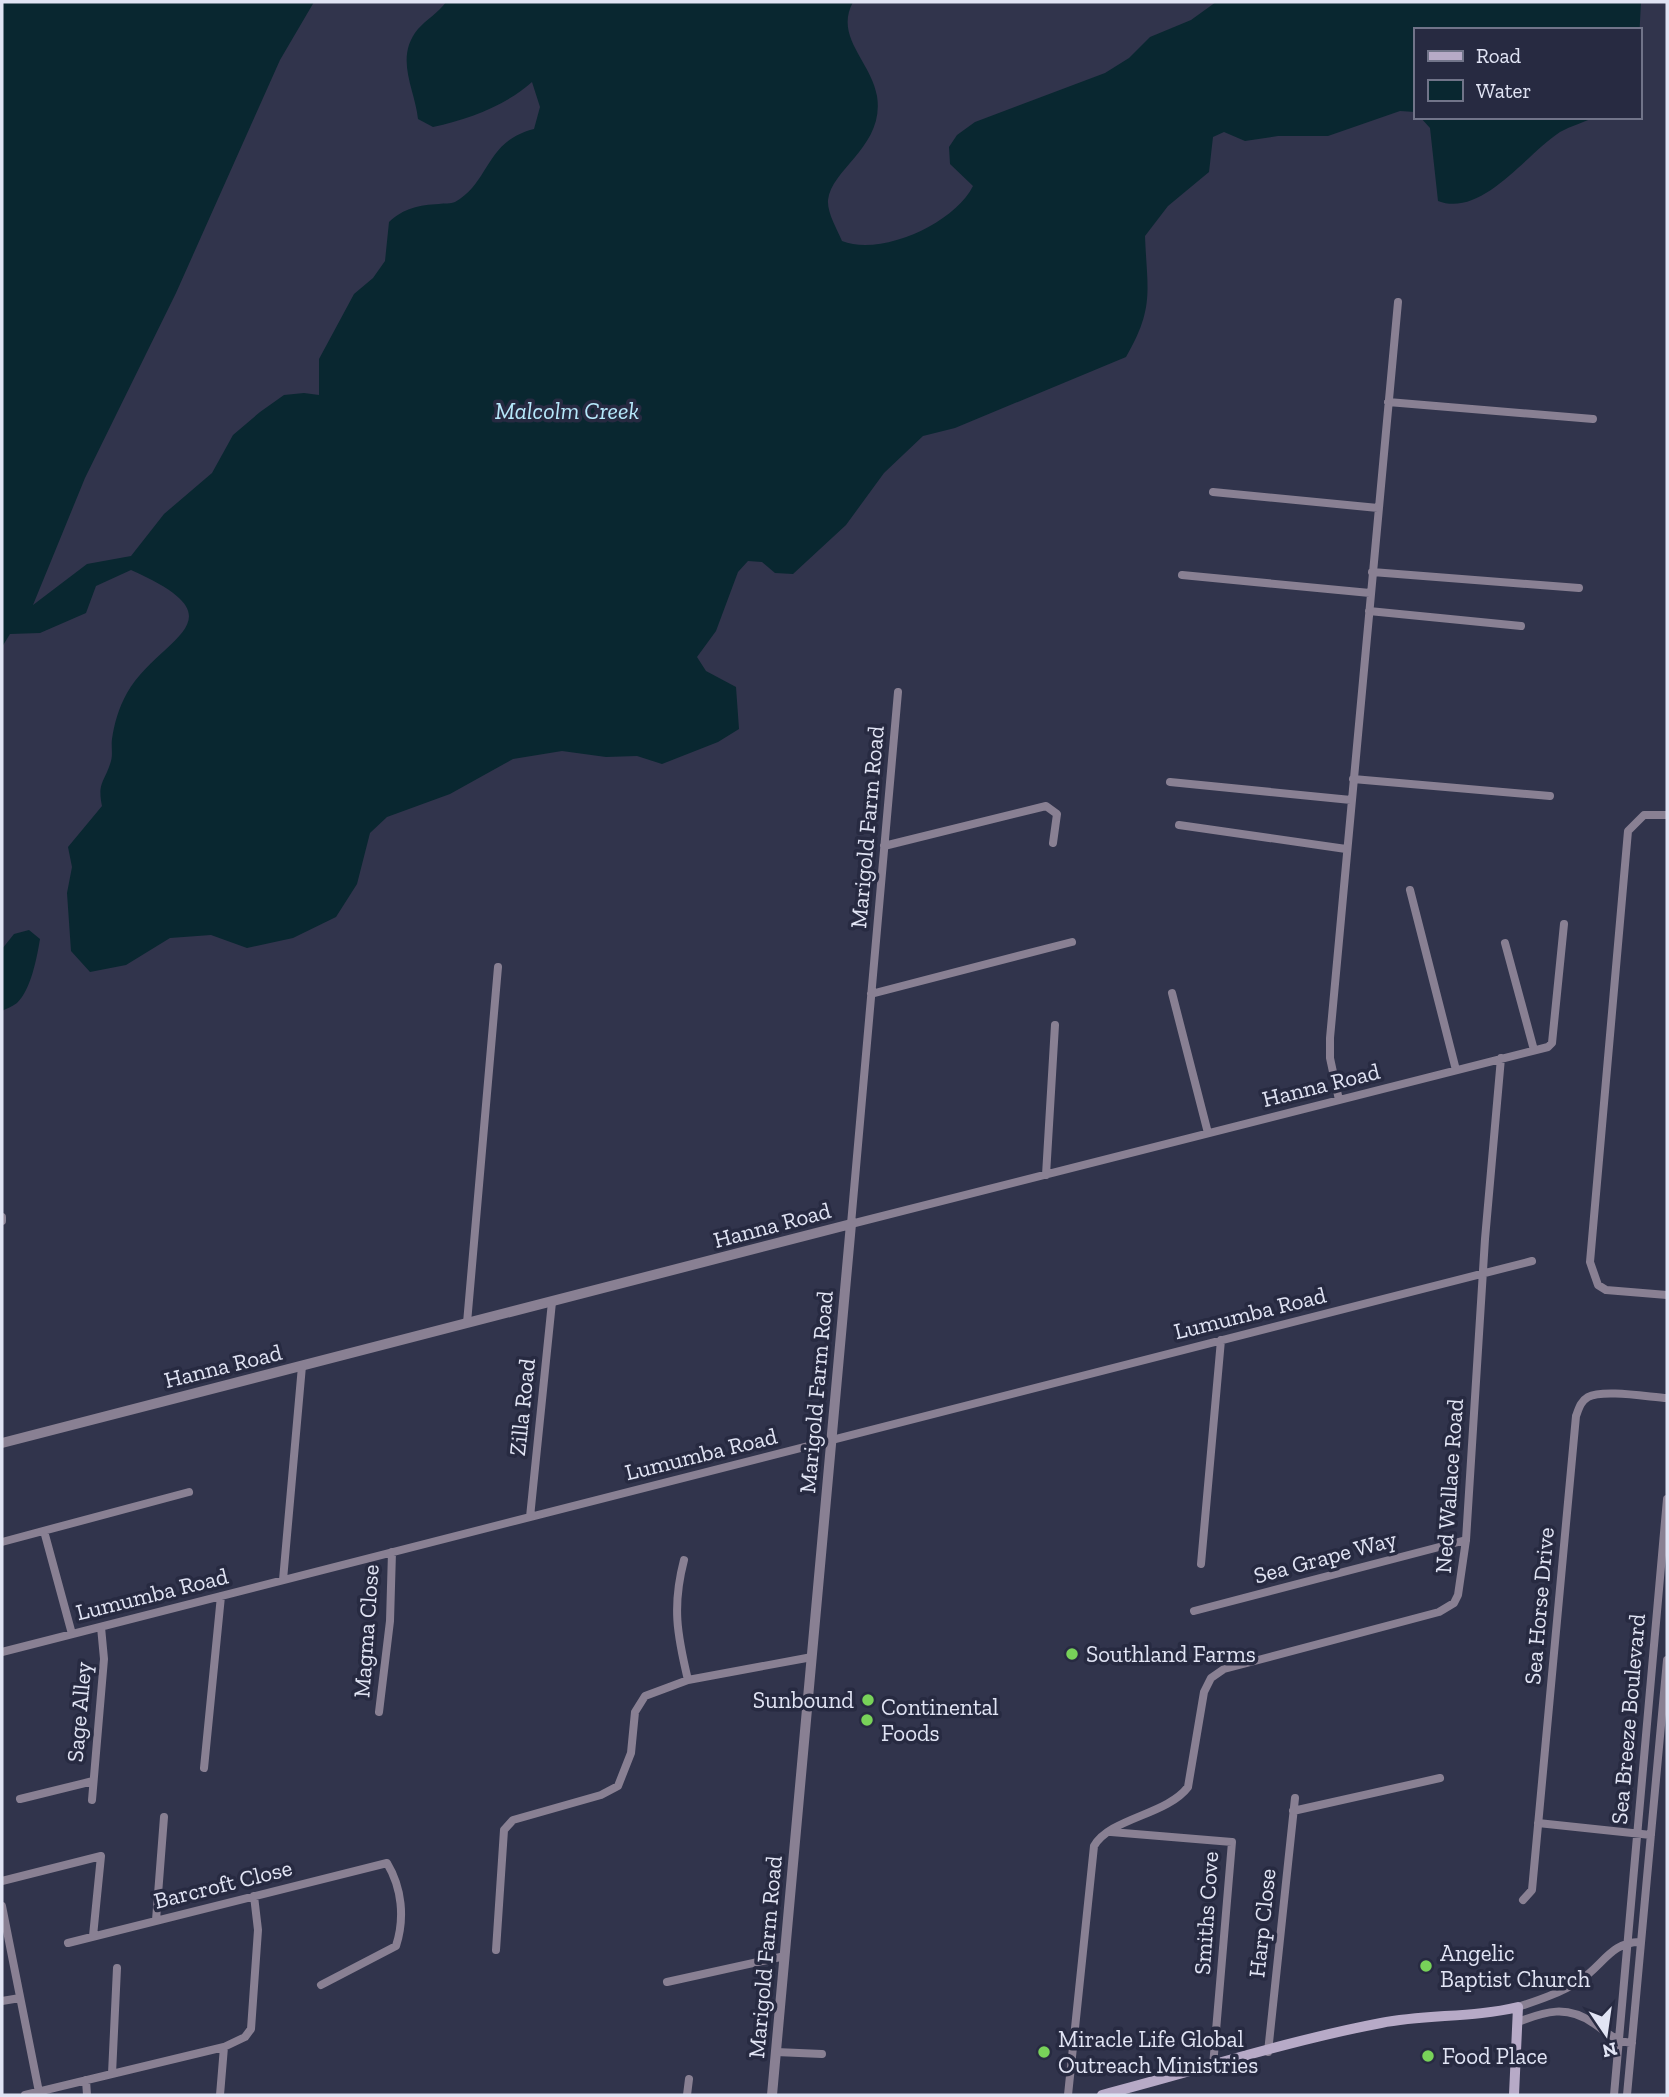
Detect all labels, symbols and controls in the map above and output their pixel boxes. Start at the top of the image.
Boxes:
legend [1414,28,1641,119]
text: Road [1476,43,1522,68]
text: Water [1476,78,1531,103]
water label: Malcolm Creek [495,396,640,425]
street label: Marigold Farm Road [844,724,890,930]
street label: Hanna Road [1259,1057,1383,1113]
street label: Hanna Road [710,1196,834,1254]
street label: Lumumba Road [1171,1280,1329,1345]
street label: Marigold Farm Road [793,1289,839,1495]
street label: Hanna Road [161,1338,285,1394]
street label: Zilla Road [503,1357,541,1457]
street label: Ned Wallace Road [1429,1397,1469,1574]
street label: Lumumba Road [622,1421,780,1486]
street label: Sea Grape Way [1250,1524,1400,1590]
street label: Sea Horse Drive [1518,1526,1560,1686]
street label: Lumumba Road [73,1561,231,1626]
street label: Magma Close [347,1563,385,1699]
street label: Sea Breeze Boulevard [1605,1612,1651,1826]
place label: Southland Farms [1086,1640,1256,1668]
marker: Southland Farms [1064,1646,1080,1662]
street label: Sage Alley [61,1660,97,1763]
place label: Sunbound [753,1686,854,1714]
marker: Sunbound [860,1692,876,1708]
place label: Continental Foods [881,1693,999,1747]
marker: Continental Foods [859,1712,875,1728]
street label: Smiths Cove [1188,1850,1224,1976]
street label: Barcroft Close [151,1853,295,1915]
street label: Marigold Farm Road [742,1854,788,2060]
street label: Harp Close [1242,1867,1282,1979]
place label: Angelic Baptist Church [1440,1939,1590,1993]
marker: Angelic Baptist Church [1418,1958,1434,1974]
north arrow [1571,1999,1641,2069]
place label: Miracle Life Global Outreach Ministries [1058,2025,1258,2079]
text: N [1600,2037,1619,2063]
place label: Food Place [1442,2042,1548,2070]
marker: Miracle Life Global Outreach Ministries [1036,2044,1052,2060]
marker: Food Place [1420,2048,1436,2064]

